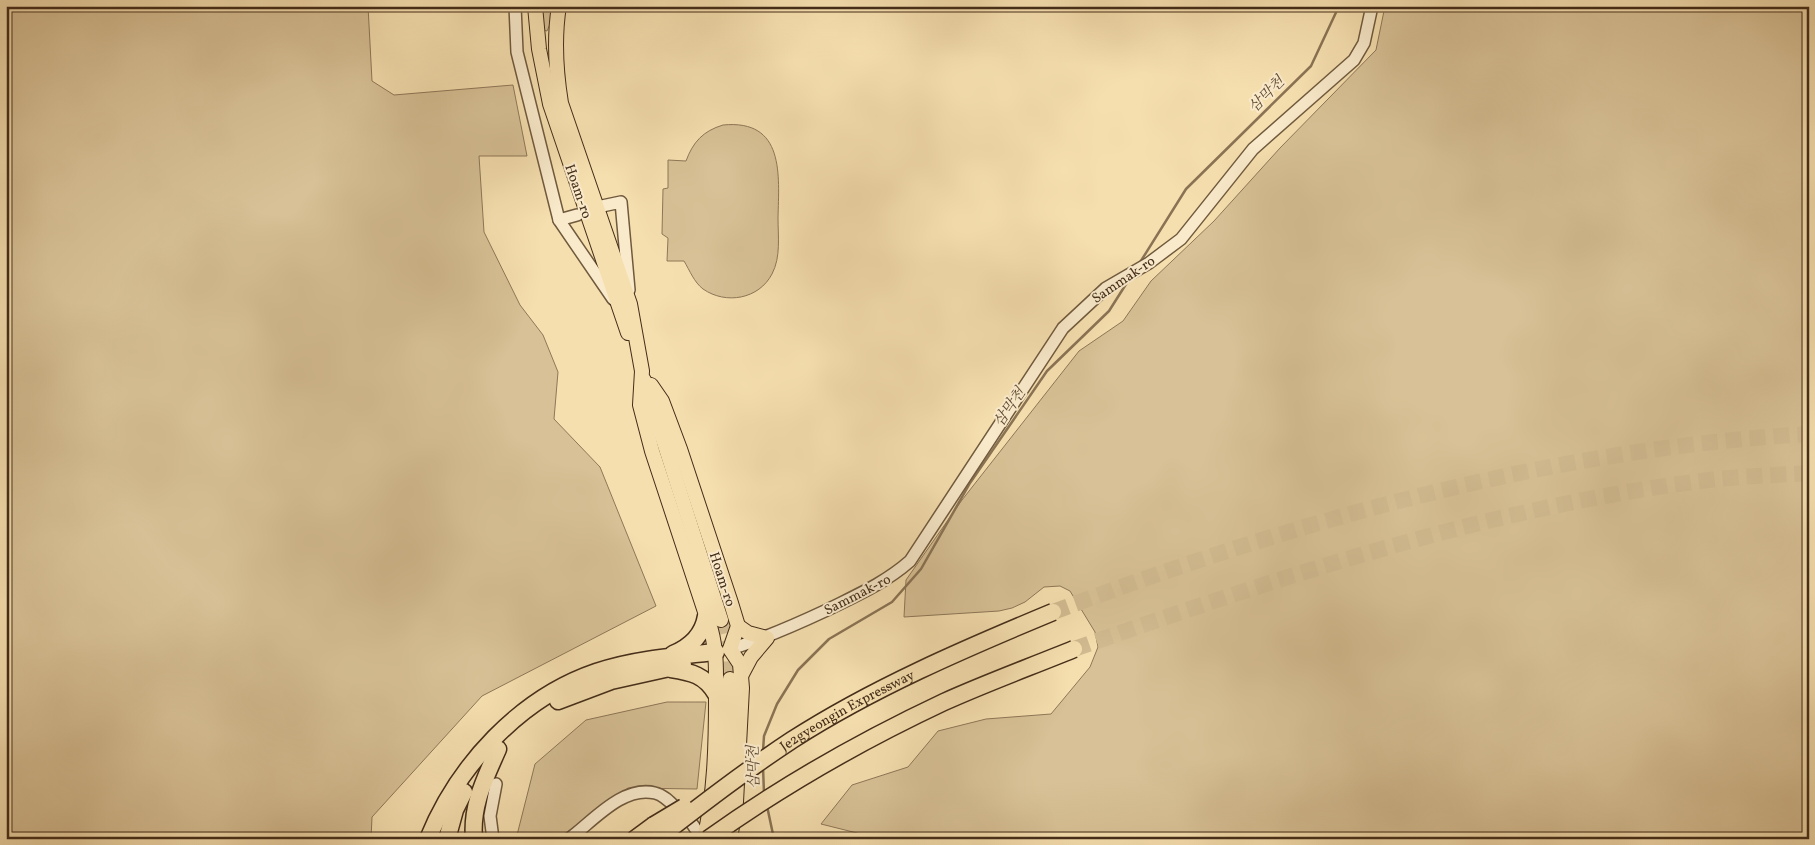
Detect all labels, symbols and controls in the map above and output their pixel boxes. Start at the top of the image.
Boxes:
water label: 삼막천 [1244,71,1291,118]
street label: Hoam-ro [559,162,596,221]
street label: Sammak-ro [1088,252,1159,308]
water label: 삼막천 [989,383,1032,432]
street label: Hoam-ro [704,550,739,609]
street label: Sammak-ro [821,570,894,620]
street label: Je2gyeongin Expressway [777,666,918,756]
water label: 삼막천 [744,744,765,789]

